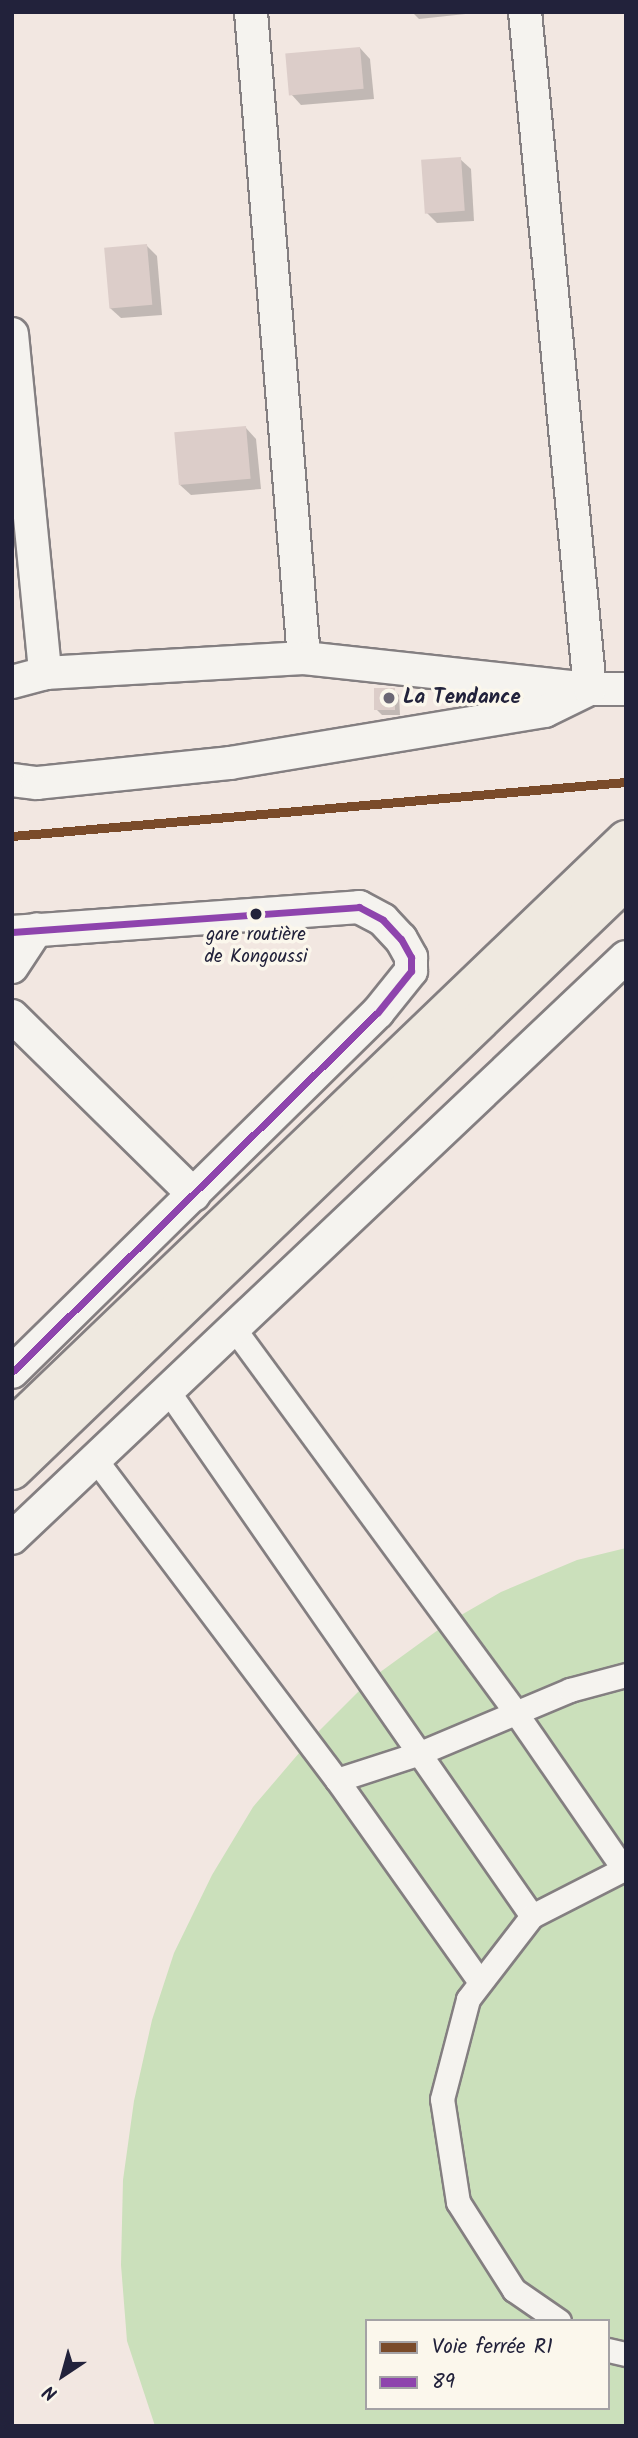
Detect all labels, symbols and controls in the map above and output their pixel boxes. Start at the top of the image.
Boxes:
place label: La Tendance [403,685,521,711]
marker: La Tendance [381,690,397,706]
marker: gare routière de Kongoussi [249,907,263,921]
place label: gare routière de Kongoussi [204,925,308,969]
legend [365,2319,610,2410]
text: Voie ferrée R1 [432,2331,553,2364]
north arrow [28,2340,98,2410]
text: 89 [432,2366,455,2399]
text: N [37,2376,64,2408]

